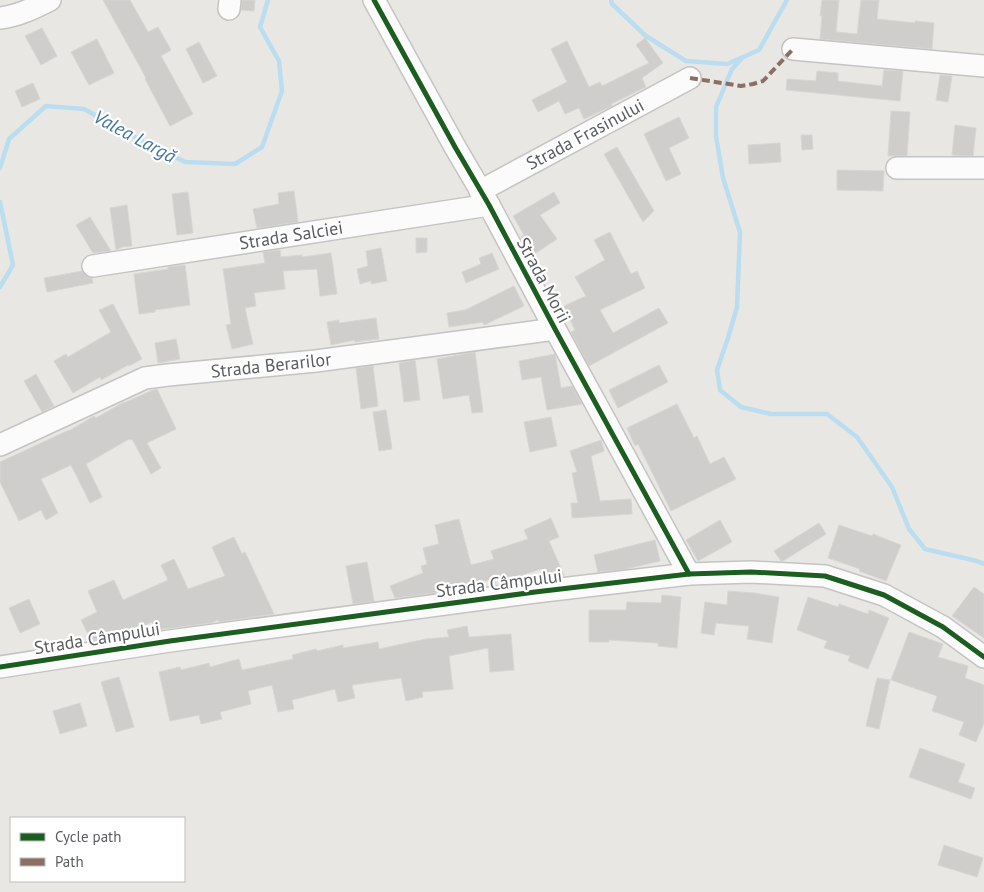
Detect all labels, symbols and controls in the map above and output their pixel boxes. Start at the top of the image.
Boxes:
street label: Strada Frasinului [522,93,648,175]
water label: Valea Largă [90,104,181,168]
street label: Strada Salciei [237,215,345,255]
street label: Strada Morii [512,233,576,327]
street label: Strada Berarilor [210,347,332,383]
street label: Strada Câmpului [434,564,564,602]
street label: Strada Câmpului [32,617,162,659]
legend [10,817,185,882]
text: Cycle path [55,827,121,846]
text: Path [55,852,84,871]

